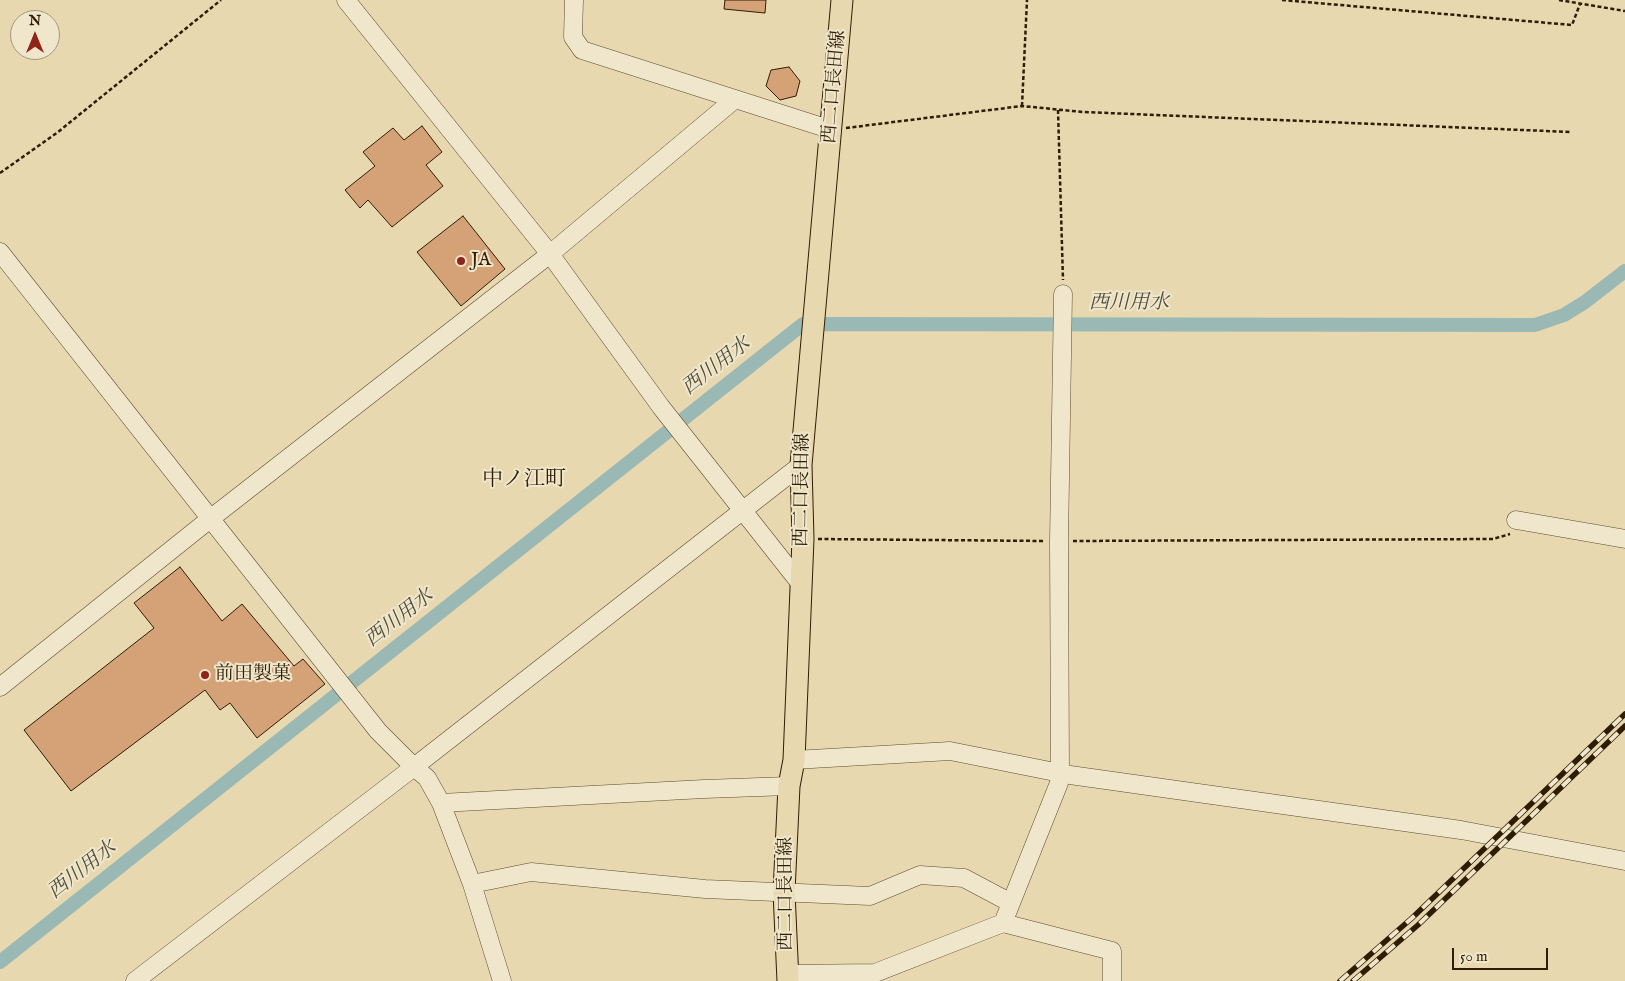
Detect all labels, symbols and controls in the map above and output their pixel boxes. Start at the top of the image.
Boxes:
north arrow [10,10,60,60]
text: N [29,12,41,30]
street label: 西二口長田線 [819,29,851,145]
place label: JA [471,250,491,272]
marker: JA [455,255,467,267]
water label: 西川用水 [1089,292,1169,316]
water label: 西川用水 [678,333,756,401]
street label: 西二口長田線 [791,433,815,547]
district label: 中ノ江町 [482,468,566,494]
water label: 西川用水 [361,585,439,653]
place label: 前田製菓 [215,664,291,686]
marker: 前田製菓 [199,669,211,681]
water label: 西川用水 [44,837,122,905]
street label: 西二口長田線 [776,837,798,951]
scale bar [1455,938,1551,970]
text: 50 m [1460,947,1488,966]

